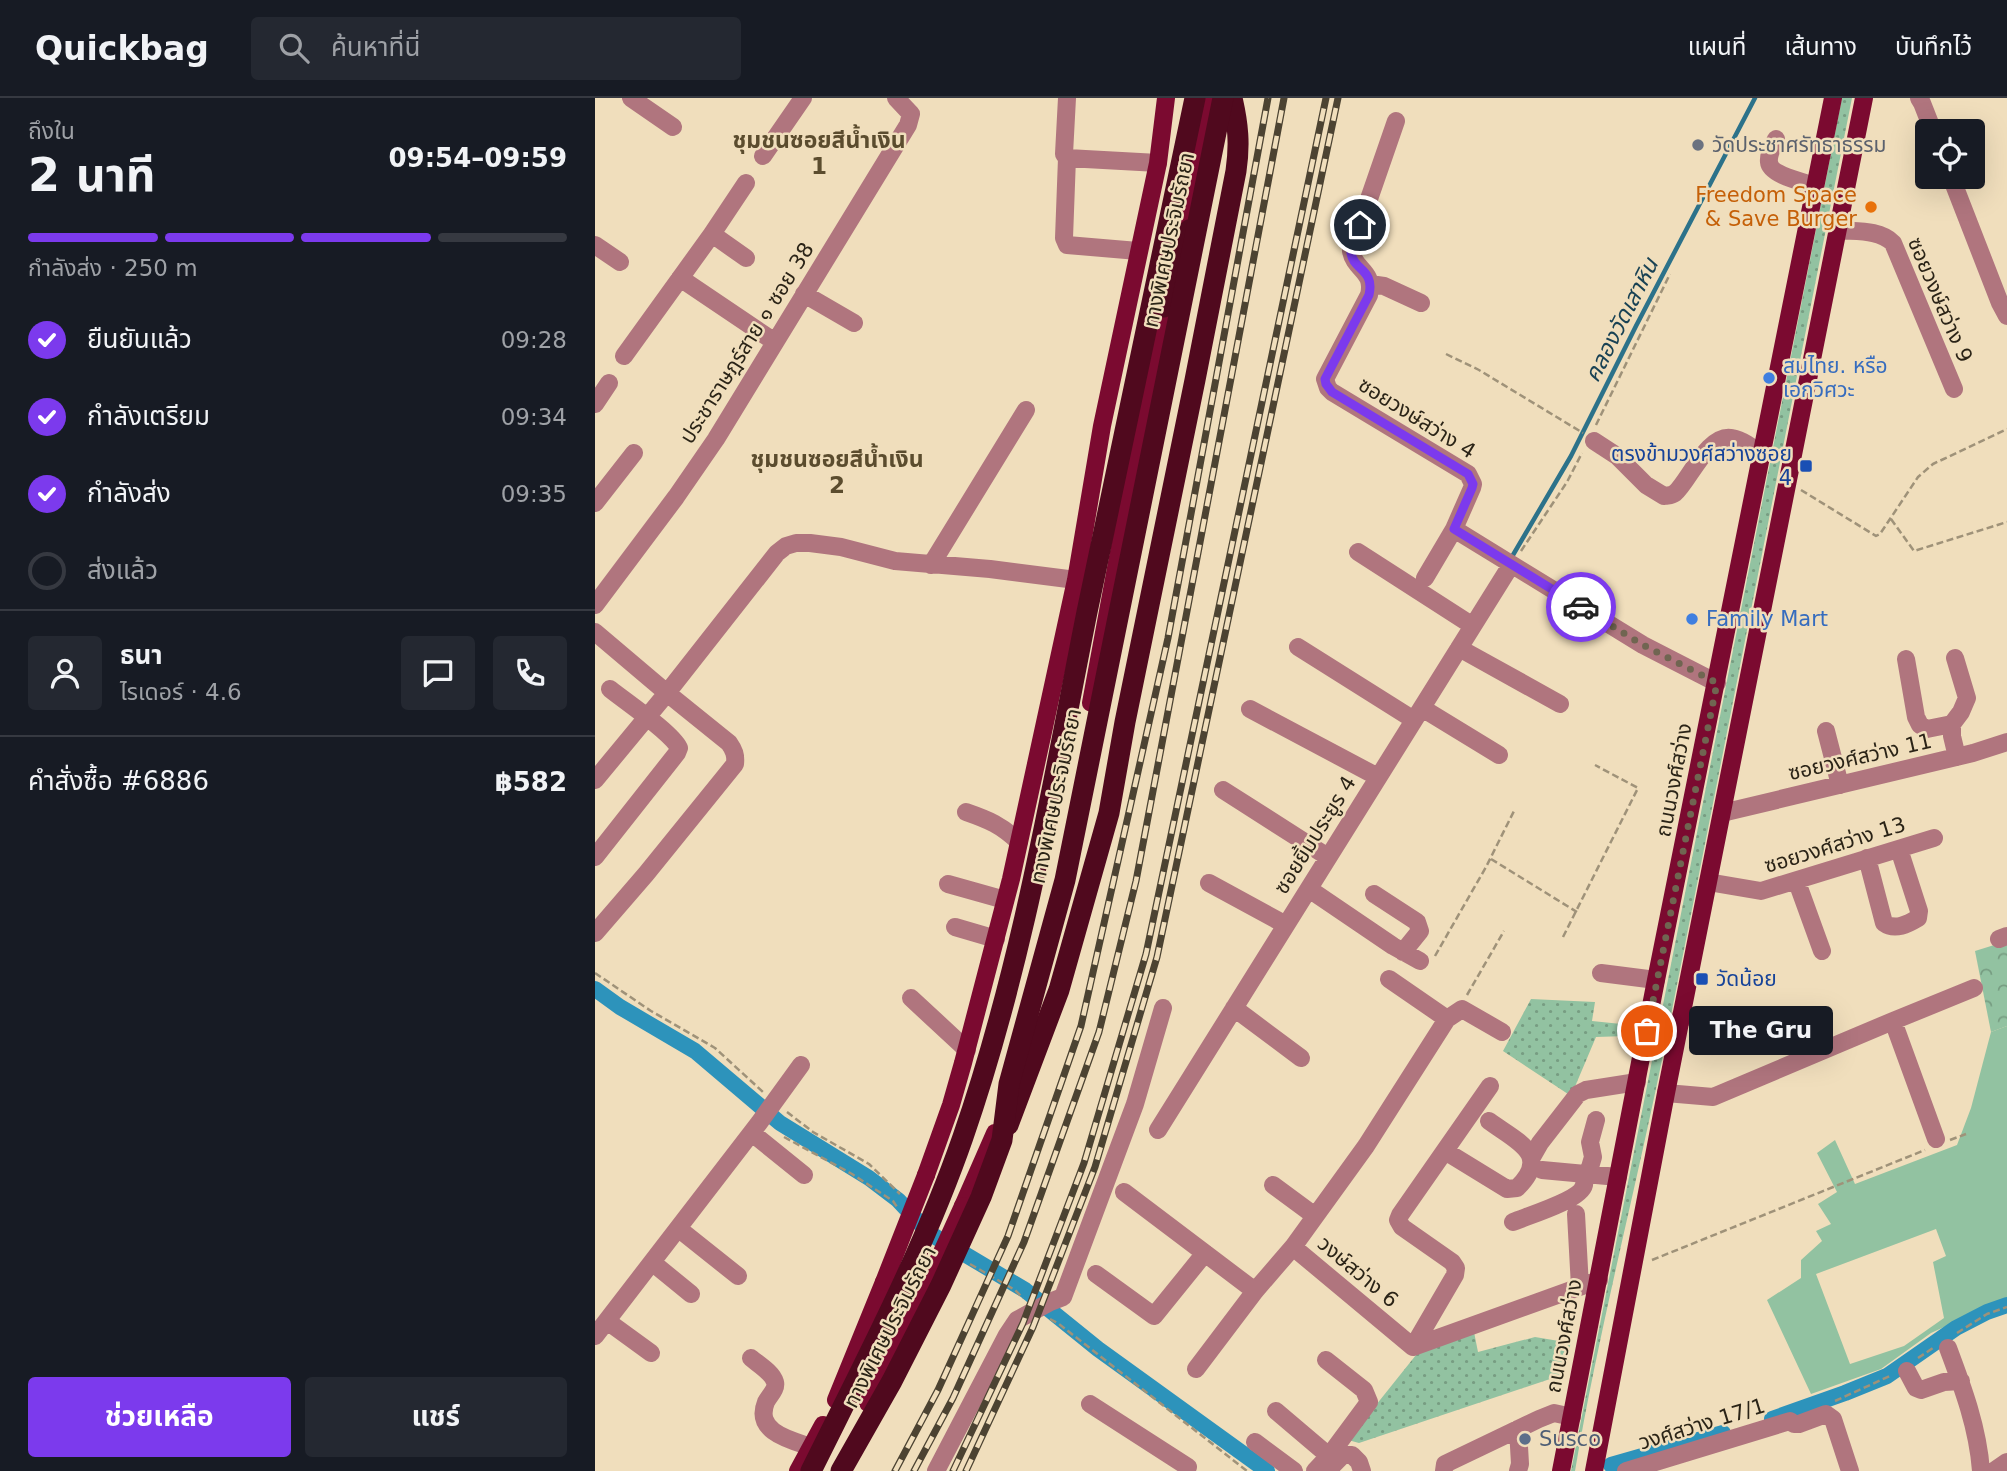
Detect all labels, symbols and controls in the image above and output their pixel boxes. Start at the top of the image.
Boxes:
search box [251,17,741,80]
text: Quickbag [35,29,209,68]
icon: search [275,29,313,67]
text: ค้นหาที่นี่ [331,32,420,62]
text: แผนที่ [1688,33,1746,61]
text: เส้นทาง [1784,33,1857,61]
text: บันทึกไว้ [1895,33,1972,61]
text: ถึงใน [28,118,75,144]
map controls [1915,119,1985,189]
button: locate [1915,119,1985,189]
district label: ชุมชนซอยสีน้ำเงิน 1 [733,124,905,179]
place label: วัดประชาศรัทธาธรรม [1712,133,1886,157]
marker: วัดประชาศรัทธาธรรม [1690,137,1706,153]
text: 09:54–09:59 [388,143,567,173]
text: 2 นาที [28,148,155,202]
street label: ทางพิเศษประจิมรัถยา [1139,151,1199,329]
place label: Freedom Space & Save Burger [1695,183,1857,231]
pin [1330,195,1390,255]
marker: Freedom Space & Save Burger [1863,199,1879,215]
icon: home [1341,206,1379,244]
street label: ซอยวงษ์สว่าง 9 [1903,234,1977,366]
street label: ประชาราษฎร์สาย ๑ ซอย 38 [675,238,819,448]
water label: คลองวัดเสาหิน [1579,252,1664,386]
text: กำลังส่ง · 250 m [28,255,198,281]
icon: check [28,321,66,359]
text: ยืนยันแล้ว [87,324,192,354]
text: 09:28 [501,327,567,353]
place label: สมไทย. หรือ เอกวิศวะ [1783,354,1888,402]
marker: สมไทย. หรือ เอกวิศวะ [1761,370,1777,386]
street label: ซอยวงษ์สว่าง 4 [1354,372,1480,464]
icon: check [28,398,66,436]
text: กำลังเตรียม [87,401,210,431]
text: 09:34 [501,404,567,430]
place label: ตรงข้ามวงศ์สว่างซอย 4 [1611,442,1792,490]
district label: ชุมชนซอยสีน้ำเงิน 2 [751,443,923,498]
marker: ตรงข้ามวงศ์สว่างซอย 4 [1798,458,1814,474]
icon: check [28,475,66,513]
text: กำลังส่ง [87,478,171,508]
text: 09:35 [501,481,567,507]
text: ส่งแล้ว [87,555,158,585]
courier [1546,572,1616,642]
icon: car [1562,588,1600,626]
place label: Family Mart [1706,607,1828,631]
marker: Family Mart [1684,611,1700,627]
button: person [28,636,102,710]
button: chat [401,636,475,710]
button: phone [493,636,567,710]
text: ธนา [120,640,163,670]
text: ไรเดอร์ · 4.6 [120,679,242,705]
street label: ทางพิเศษประจิมรัถยา [1026,707,1086,885]
street label: ถนนวงศ์สว่าง [1651,721,1697,839]
street label: ซอยวงศ์สว่าง 11 [1786,729,1934,785]
text: คำสั่งซื้อ #6886 [28,766,209,796]
text: ฿582 [495,767,567,797]
street label: ซอยยิ้มประยูร 4 [1268,771,1362,899]
street label: ซอยวงศ์สว่าง 13 [1761,812,1909,878]
place label: วัดน้อย [1716,967,1777,991]
marker: วัดน้อย [1694,971,1710,987]
pin [1617,1001,1677,1061]
callout: The Gru [1689,1006,1833,1056]
icon: bag [1628,1012,1666,1050]
text: The Gru [1710,1017,1812,1043]
street label: วงษ์สว่าง 6 [1313,1232,1403,1312]
street label: ทางพิเศษประจิมรัถยา [839,1242,941,1412]
street label: ถนนวงศ์สว่าง [1541,1277,1587,1395]
button: ช่วยเหลือ [28,1377,291,1457]
button: แชร์ [305,1377,567,1457]
street label: วงศ์สว่าง 17/1 [1636,1393,1768,1455]
place label: Susco [1539,1427,1601,1451]
marker: Susco [1517,1431,1533,1447]

